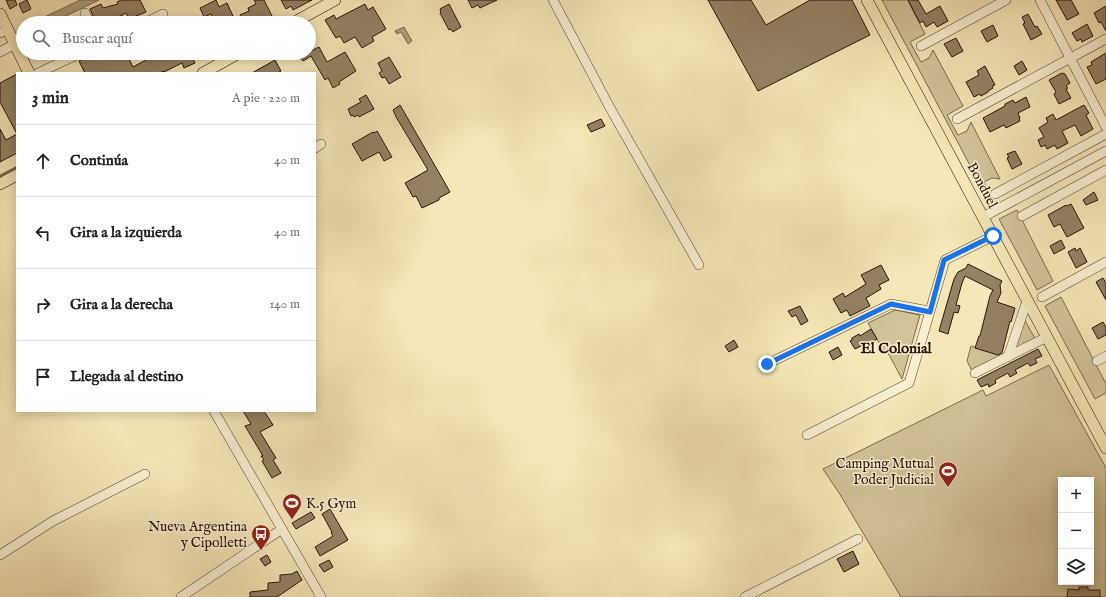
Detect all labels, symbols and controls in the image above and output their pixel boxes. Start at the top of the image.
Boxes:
search box [16,16,316,60]
icon: search [30,27,52,49]
text: Buscar aquí [62,29,132,48]
text: 3 min [32,88,69,109]
text: A pie · 220 m [232,90,300,107]
icon: ahead [32,150,54,172]
text: Continúa [70,151,128,170]
text: 40 m [274,152,300,169]
street label: Bonduel [963,160,1002,212]
icon: left [32,222,54,244]
text: Gira a la izquierda [70,223,182,242]
text: 40 m [274,224,300,241]
route start [984,227,1002,245]
icon: right [32,294,54,316]
text: Gira a la derecha [70,295,173,314]
text: 140 m [270,296,300,313]
district label: El Colonial [860,339,932,358]
route end [758,355,776,373]
icon: arrive [32,366,54,388]
text: Llegada al destino [70,367,183,386]
place label: Camping Mutual Poder Judicial [836,455,934,489]
sports icon: Camping Mutual Poder Judicial [937,460,959,488]
map controls [1058,477,1094,585]
button: + [1058,477,1094,513]
sports icon: K.5 Gym [281,492,303,520]
place label: K.5 Gym [306,495,356,513]
button: − [1058,513,1094,549]
place label: Nueva Argentina y Cipolletti [148,518,248,552]
bus stop icon: Nueva Argentina y Cipolletti [250,523,272,551]
button: layers [1058,549,1094,585]

